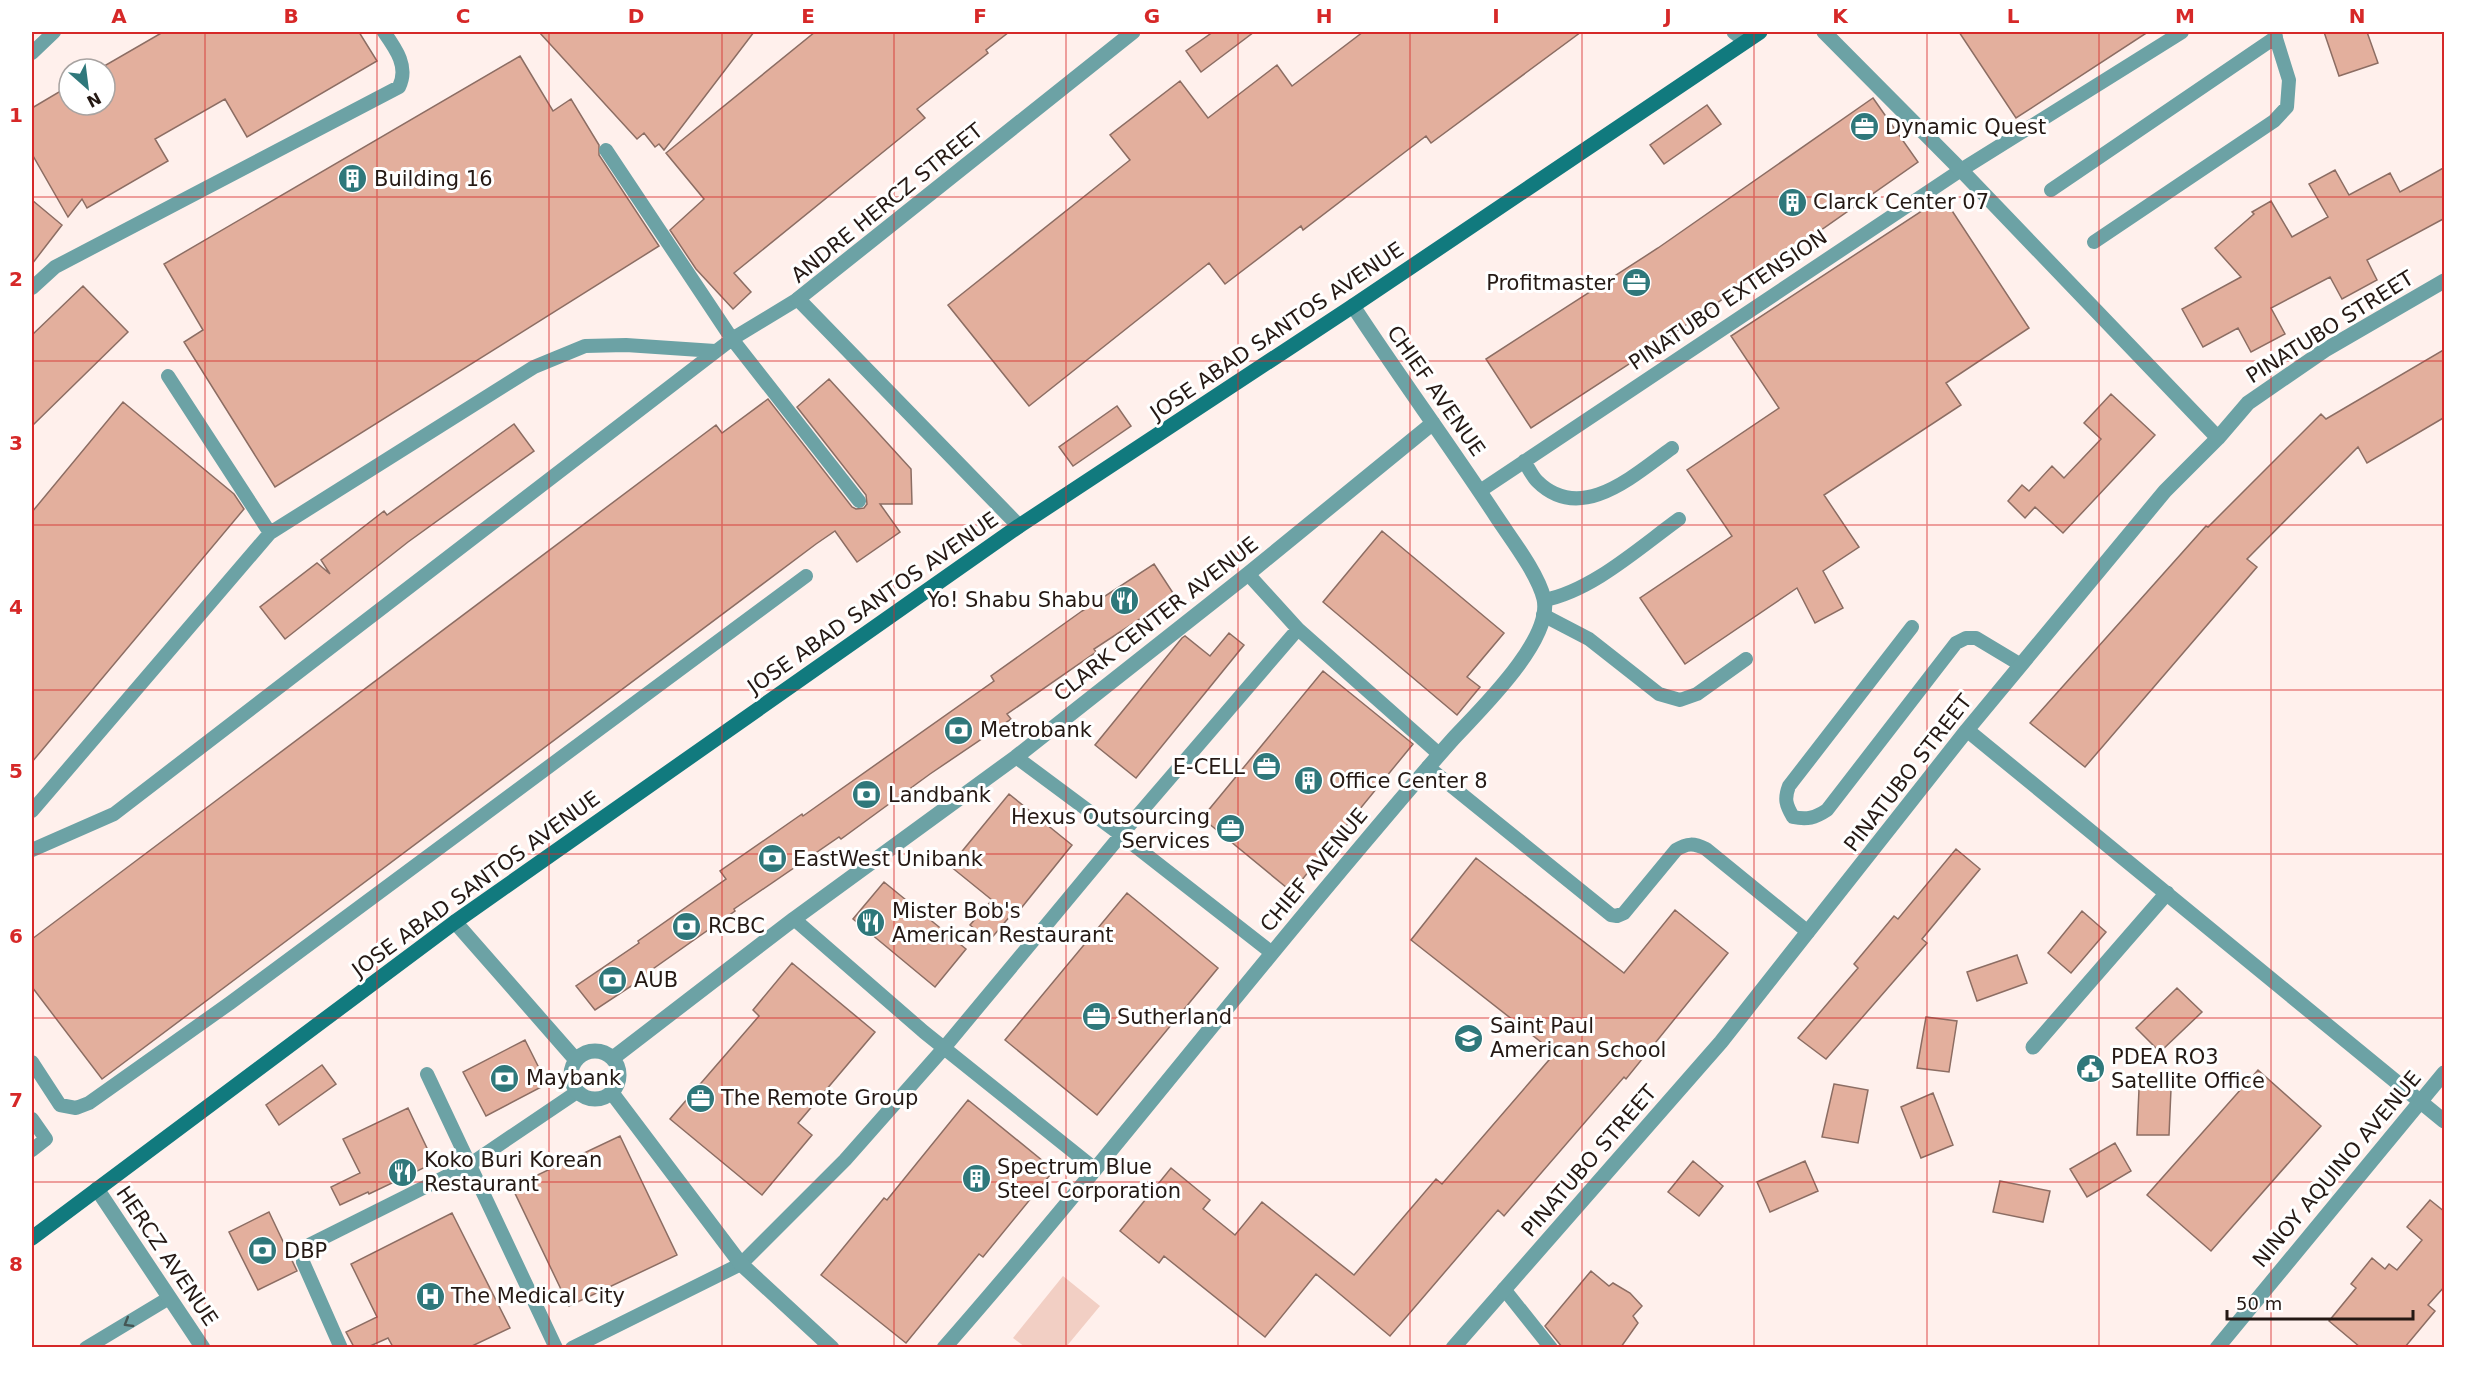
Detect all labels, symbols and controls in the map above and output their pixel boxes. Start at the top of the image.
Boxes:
text: A [111,4,127,28]
text: B [283,4,299,28]
text: C [456,4,470,28]
text: D [628,4,644,28]
text: E [801,4,815,28]
text: F [973,4,987,28]
text: G [1144,4,1160,28]
text: H [1316,4,1332,28]
text: I [1492,4,1500,28]
text: J [1662,4,1672,28]
text: K [1832,4,1849,28]
text: L [2007,4,2020,28]
text: M [2175,4,2195,28]
text: N [2349,4,2365,28]
north arrow [57,57,117,117]
text: N [83,88,104,111]
text: 1 [9,103,23,127]
office icon: Dynamic Quest [1848,111,1880,143]
place label: Dynamic Quest [1885,115,2046,139]
street label: ANDRE HERCZ STREET [786,118,988,288]
building icon: Building 16 [337,163,369,195]
place label: Building 16 [374,167,493,191]
building icon: Clarck Center 07 [1776,186,1808,218]
place label: Clarck Center 07 [1813,190,1989,214]
street label: PINATUBO EXTENSION [1624,225,1832,375]
street label: JOSE ABAD SANTOS AVENUE [1144,237,1408,426]
street label: PINATUBO STREET [2242,266,2418,388]
text: 2 [9,267,23,291]
office icon: Profitmaster [1620,267,1652,299]
place label: Profitmaster [1486,271,1615,295]
street label: CHIEF AVENUE [1382,321,1490,461]
text: 3 [9,431,23,455]
street label: JOSE ABAD SANTOS AVENUE [742,507,1003,700]
street label: CLARK CENTER AVENUE [1049,532,1263,706]
restaurant icon: Yo! Shabu Shabu [1109,584,1141,616]
place label: Yo! Shabu Shabu [926,588,1104,612]
text: 4 [9,595,23,619]
street label: PINATUBO STREET [1839,689,1977,856]
bank icon: Metrobank [943,714,975,746]
place label: Metrobank [980,718,1093,742]
office icon: E-CELL [1250,751,1282,783]
place label: E-CELL [1173,755,1245,779]
text: 5 [9,759,23,783]
building icon: Office Center 8 [1292,765,1324,797]
place label: Office Center 8 [1329,769,1488,793]
bank icon: Landbank [851,779,883,811]
place label: Landbank [888,783,992,807]
street label: JOSE ABAD SANTOS AVENUE [346,786,604,983]
street label: CHIEF AVENUE [1255,803,1373,937]
place label: Hexus Outsourcing Services [1011,805,1210,853]
office icon: Hexus Outsourcing Services [1215,813,1247,845]
bank icon: EastWest Unibank [756,843,788,875]
place label: EastWest Unibank [793,847,984,871]
place label: Mister Bob's American Restaurant [892,899,1114,947]
restaurant icon: Mister Bob's American Restaurant [855,907,887,939]
bank icon: RCBC [671,910,703,942]
place label: RCBC [708,914,765,938]
text: 6 [9,924,23,948]
bank icon: AUB [597,964,629,996]
place label: AUB [634,968,678,992]
office icon: Sutherland [1080,1001,1112,1033]
place label: Sutherland [1117,1005,1232,1029]
place label: Saint Paul American School [1490,1014,1666,1062]
school or university icon: Saint Paul American School [1453,1022,1485,1054]
place label: PDEA RO3 Satellite Office [2111,1045,2265,1093]
public building icon: PDEA RO3 Satellite Office [2074,1053,2106,1085]
bank icon: Maybank [489,1062,521,1094]
place label: Maybank [526,1066,622,1090]
street label: NINOY AQUINO AVENUE [2248,1066,2426,1272]
street label: PINATUBO STREET [1517,1080,1661,1242]
office icon: The Remote Group [684,1082,716,1114]
place label: The Remote Group [720,1086,918,1110]
text: 7 [9,1088,23,1112]
place label: Koko Buri Korean Restaurant [424,1148,602,1196]
place label: Spectrum Blue Steel Corporation [997,1155,1181,1203]
restaurant icon: Koko Buri Korean Restaurant [387,1156,419,1188]
building icon: Spectrum Blue Steel Corporation [960,1163,992,1195]
street label: HERCZ AVENUE [111,1182,223,1330]
bank icon: DBP [247,1235,279,1267]
place label: DBP [284,1239,327,1263]
text: 8 [9,1252,23,1276]
hospital icon: The Medical City [414,1280,446,1312]
scale bar [2227,1283,2413,1321]
place label: The Medical City [450,1284,625,1308]
text: 50 m [2236,1293,2282,1314]
one-way arrow [124,1315,134,1327]

